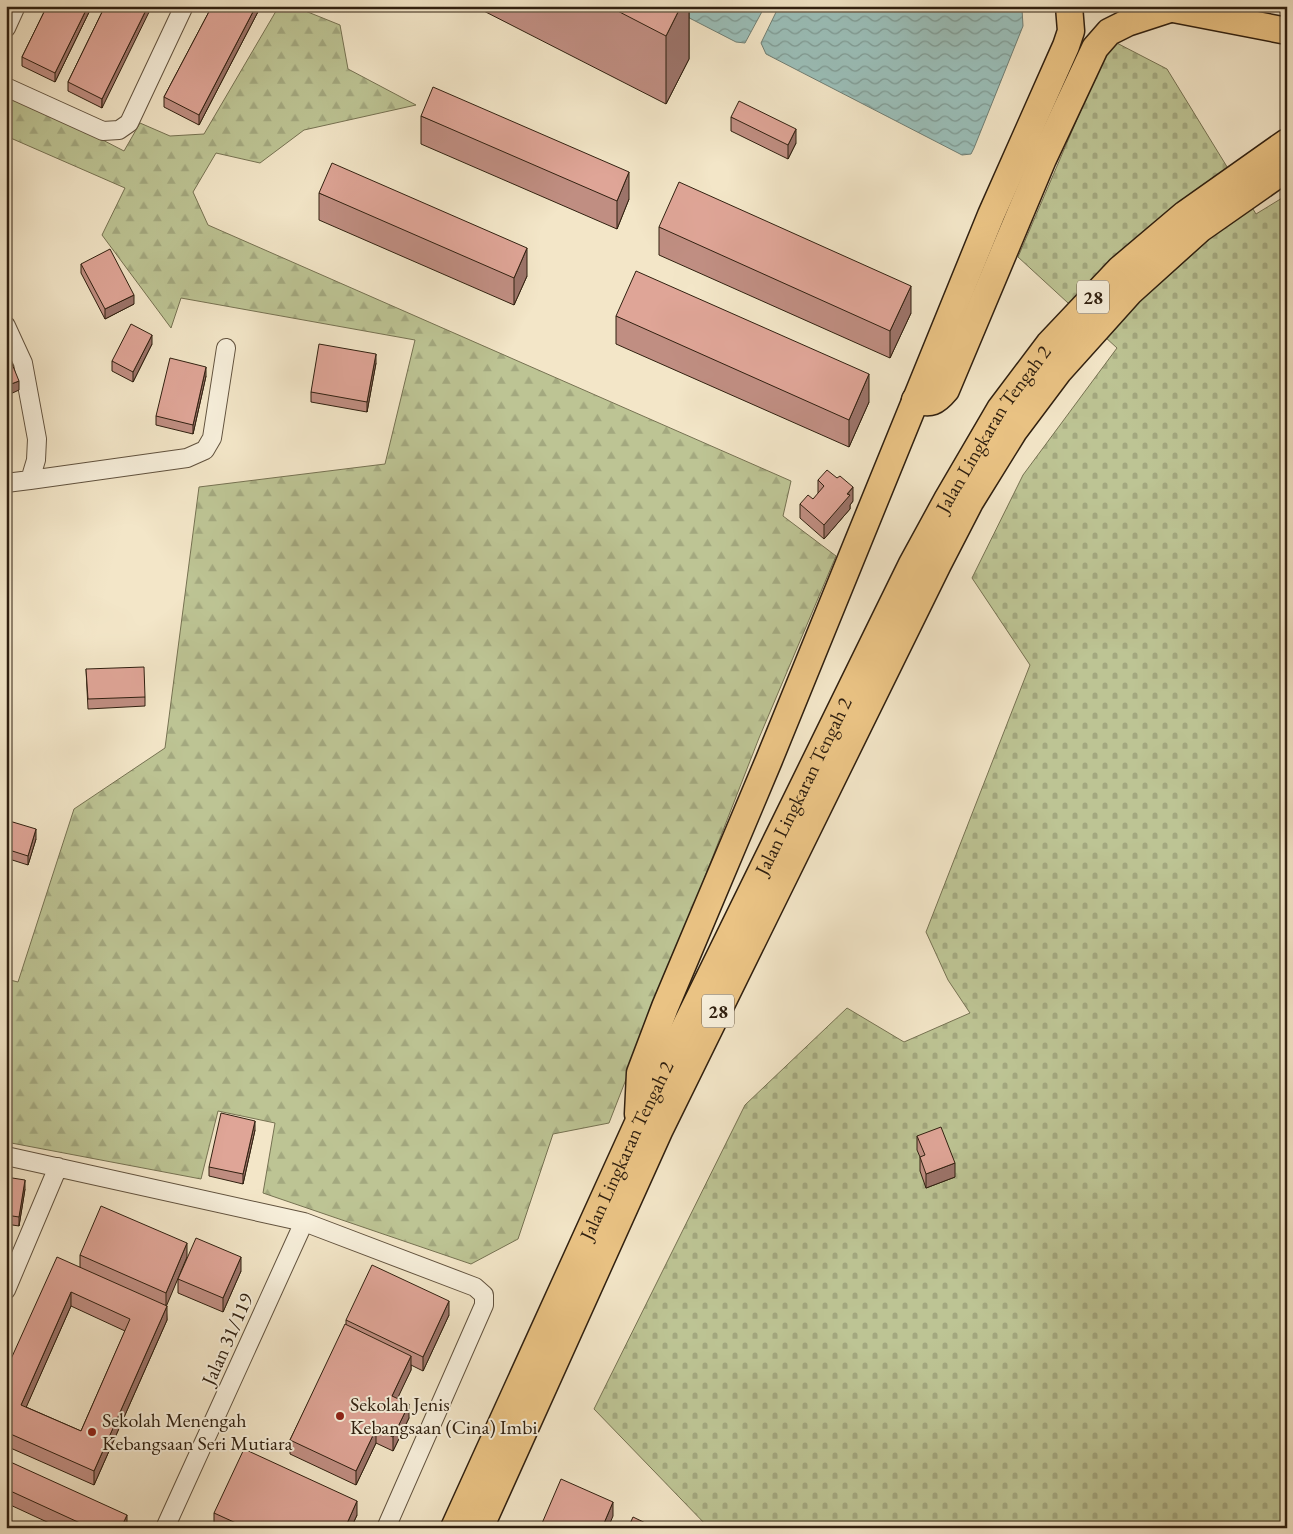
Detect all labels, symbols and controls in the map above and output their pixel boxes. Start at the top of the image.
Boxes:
road number: 28 [1077,280,1109,314]
street label: Jalan Lingkaran Tengah 2 [928,340,1057,519]
street label: Jalan Lingkaran Tengah 2 [748,693,858,881]
road number: 28 [702,994,734,1028]
street label: Jalan Lingkaran Tengah 2 [573,1056,680,1246]
street label: Jalan 31/119 [194,1289,259,1391]
place label: Sekolah Jenis Kebangsaan (Cina) Imbi [350,1391,537,1440]
place label: Sekolah Menengah Kebangsaan Seri Mutiara [102,1407,293,1456]
marker: Sekolah Jenis Kebangsaan (Cina) Imbi [334,1410,346,1422]
marker: Sekolah Menengah Kebangsaan Seri Mutiara [86,1426,98,1438]

